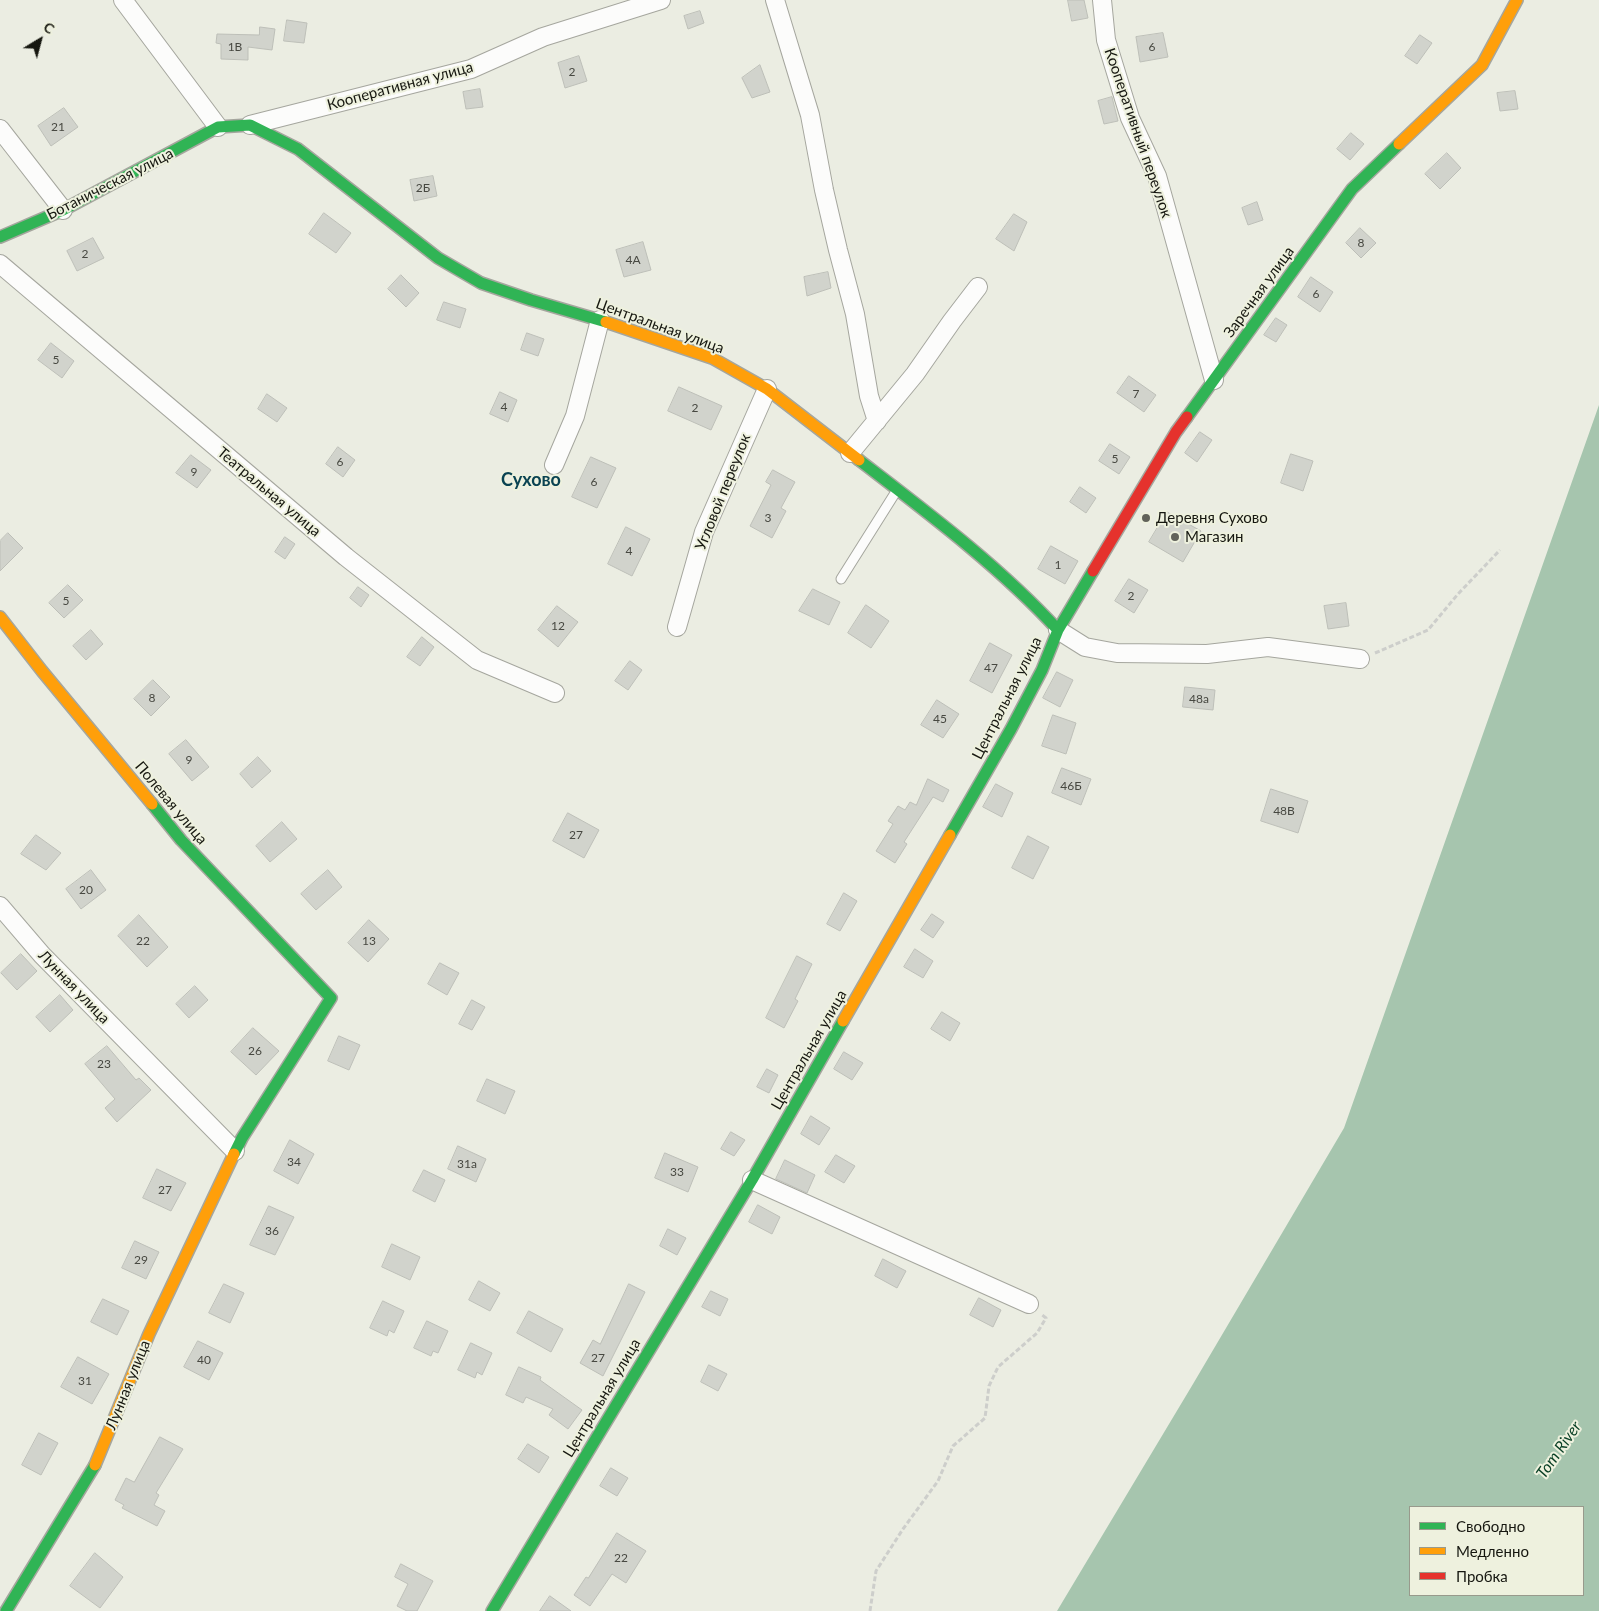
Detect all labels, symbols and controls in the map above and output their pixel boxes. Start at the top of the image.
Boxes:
north arrow [15,15,65,65]
text: С [41,18,58,37]
house number: 1В [228,40,242,54]
house number: 6 [1149,40,1155,54]
street label: Кооперативный переулок [1100,46,1176,220]
street label: Кооперативная улица [325,58,475,114]
house number: 2 [569,65,575,79]
house number: 21 [51,120,65,134]
street label: Ботаническая улица [44,144,176,224]
house number: 2Б [416,181,430,195]
house number: 8 [1358,236,1364,250]
street label: Заречная улица [1220,243,1298,341]
house number: 2 [82,247,88,261]
house number: 4А [625,253,641,267]
house number: 6 [1313,287,1319,301]
street label: Центральная улица [593,294,727,358]
house number: 5 [53,353,59,367]
house number: 7 [1133,387,1139,401]
house number: 4 [501,400,507,414]
house number: 2 [692,401,698,415]
street label: Угловой переулок [691,431,755,553]
street label: Театральная улица [214,443,324,541]
house number: 5 [1112,452,1118,466]
house number: 6 [337,455,343,469]
house number: 9 [191,465,197,479]
district label: Сухово [501,469,561,491]
house number: 6 [591,475,597,489]
place label: Деревня Сухово [1156,509,1268,527]
house number: 3 [765,511,771,525]
marker: Деревня Сухово [1140,512,1152,524]
place label: Магазин [1185,528,1244,546]
marker: Магазин [1169,531,1181,543]
house number: 4 [626,544,632,558]
house number: 1 [1055,558,1061,572]
house number: 2 [1128,589,1134,603]
house number: 5 [63,594,69,608]
house number: 12 [551,619,565,633]
street label: Центральная улица [968,634,1046,762]
house number: 47 [984,661,998,675]
house number: 8 [149,691,155,705]
house number: 48а [1189,692,1209,706]
house number: 45 [933,712,947,726]
house number: 9 [186,753,192,767]
street label: Полевая улица [131,758,211,848]
house number: 46Б [1060,779,1082,793]
house number: 48В [1273,804,1295,818]
house number: 27 [569,828,583,842]
house number: 20 [79,883,93,897]
house number: 22 [136,934,150,948]
house number: 13 [362,934,376,948]
street label: Лунная улица [35,947,113,1027]
street label: Центральная улица [767,987,851,1113]
house number: 26 [248,1044,262,1058]
house number: 23 [97,1057,111,1071]
house number: 34 [287,1155,301,1169]
house number: 31а [457,1157,477,1171]
house number: 33 [670,1165,684,1179]
house number: 27 [158,1183,172,1197]
house number: 36 [265,1224,279,1238]
house number: 29 [134,1253,148,1267]
street label: Центральная улица [559,1335,645,1461]
street label: Лунная улица [102,1338,154,1432]
house number: 27 [591,1351,605,1365]
house number: 40 [197,1353,211,1367]
house number: 31 [78,1374,92,1388]
water label: Tom River [1532,1418,1586,1482]
legend [1409,1506,1584,1596]
text: Свободно [1456,1517,1525,1535]
text: Медленно [1456,1542,1529,1560]
house number: 22 [614,1551,628,1565]
text: Пробка [1456,1567,1508,1585]

